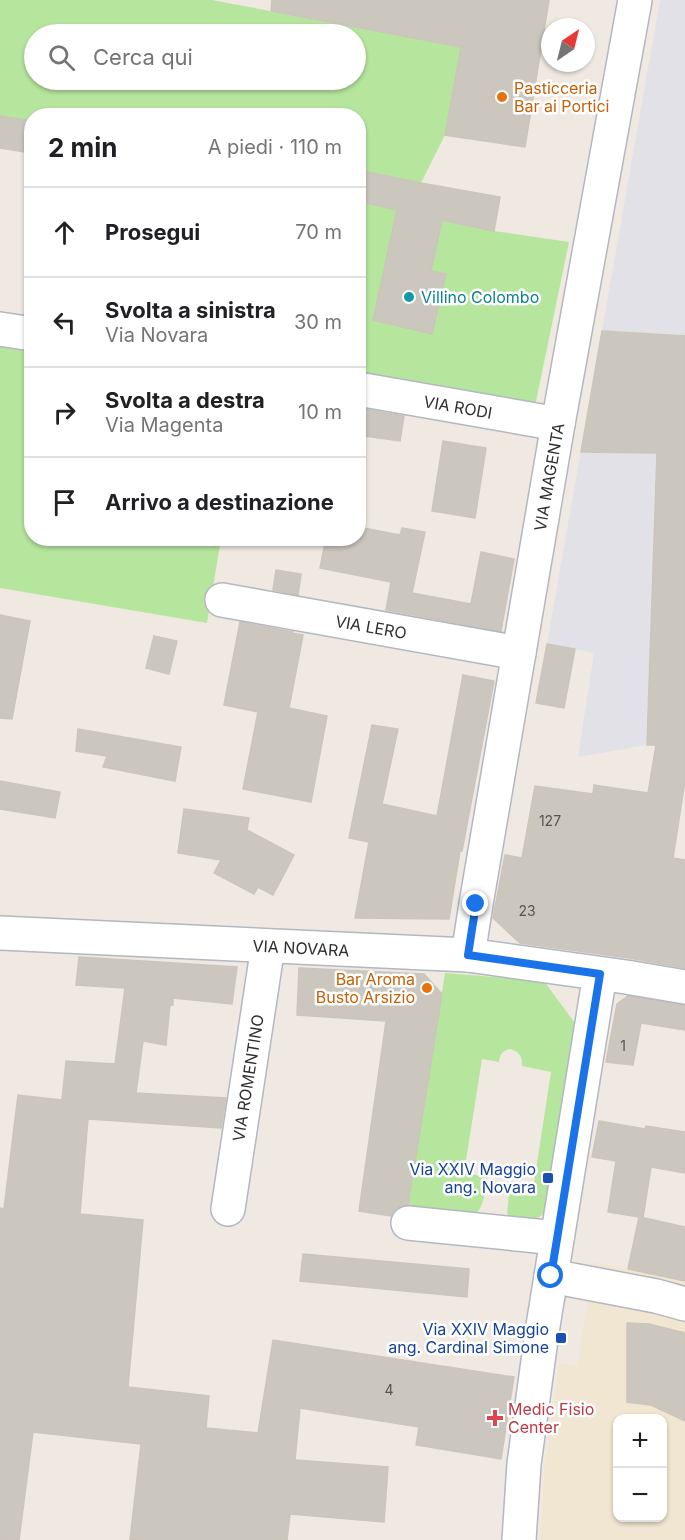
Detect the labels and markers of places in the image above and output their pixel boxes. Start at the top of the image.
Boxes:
place label: Pasticceria Bar ai Portici [514,78,609,116]
marker: Pasticceria Bar ai Portici [495,90,509,104]
place label: Villino Colombo [421,287,539,307]
marker: Villino Colombo [402,290,416,304]
place label: Bar Aroma Busto Arsizio [316,969,415,1007]
marker: Bar Aroma Busto Arsizio [420,981,434,995]
place label: Via XXIV Maggio ang. Novara [409,1159,536,1197]
marker: Via XXIV Maggio ang. Novara [541,1171,555,1185]
place label: Via XXIV Maggio ang. Cardinal Simone [388,1319,549,1357]
marker: Via XXIV Maggio ang. Cardinal Simone [554,1331,568,1345]
place label: Medic Fisio Center [508,1399,594,1437]
marker: Medic Fisio Center [486,1409,504,1427]

